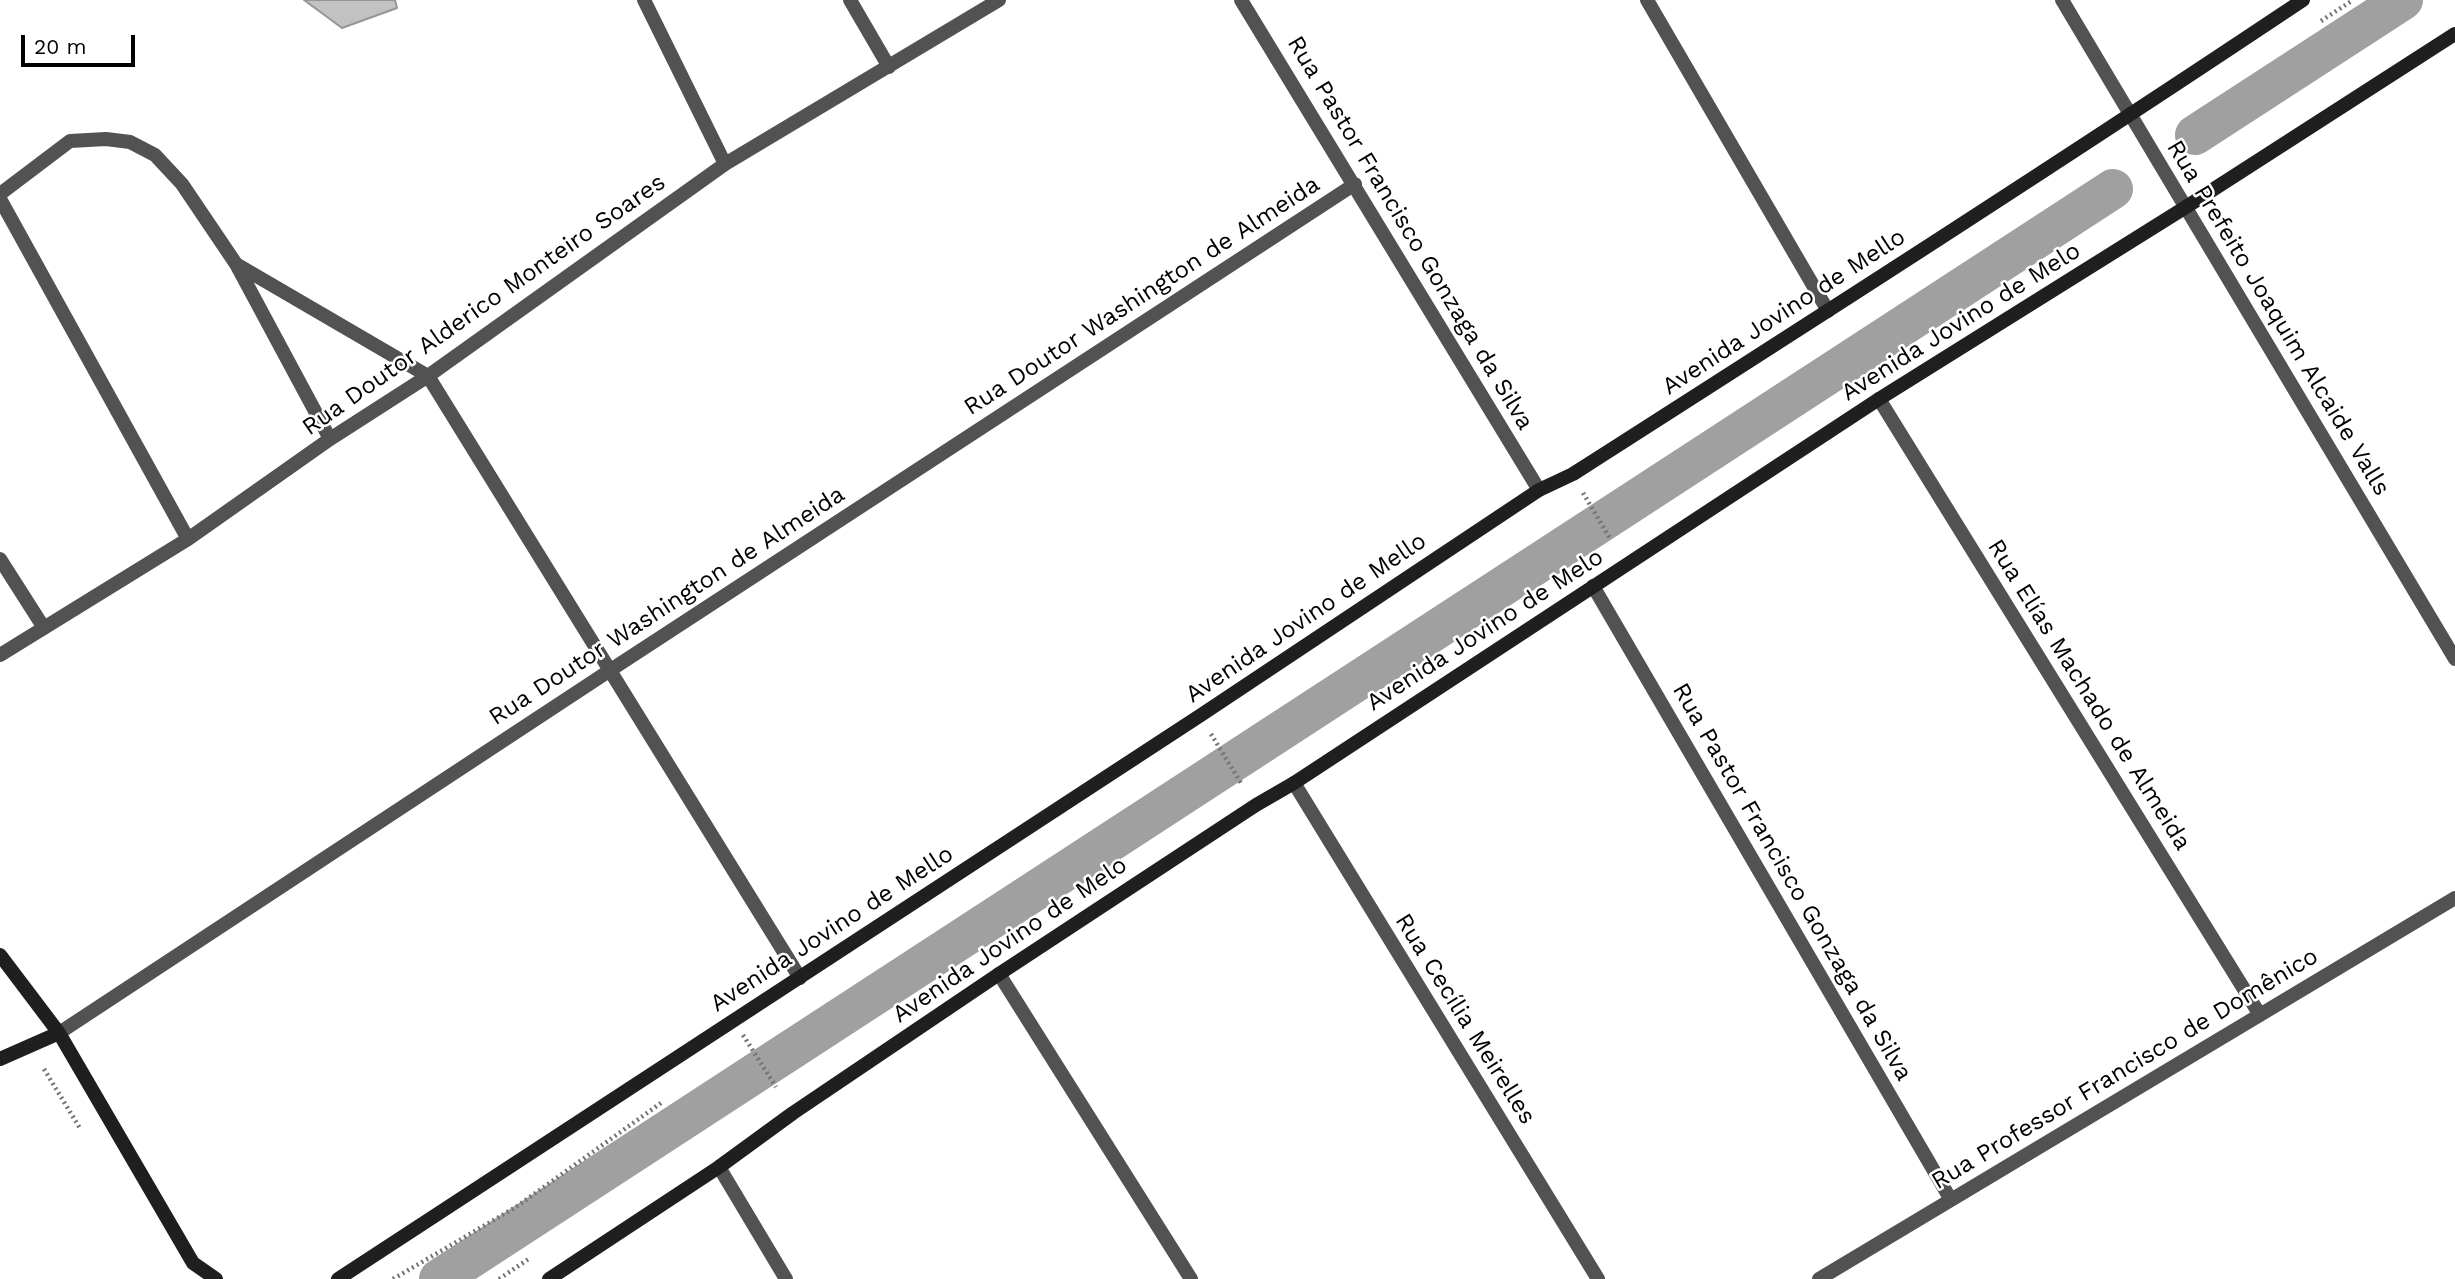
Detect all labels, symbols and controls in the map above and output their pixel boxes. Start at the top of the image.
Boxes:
scale bar [24,21,138,65]
street label: Rua Pastor Francisco Gonzaga da Silva [1281,31,1539,435]
text: 20 m [34,34,86,59]
street label: Rua Prefeito Joaquim Alcaide Valls [2160,135,2396,501]
street label: Rua Doutor Alderico Monteiro Soares [297,168,671,442]
street label: Rua Doutor Washington de Almeida [959,170,1325,422]
street label: Avenida Jovino de Mello [1657,223,1911,401]
street label: Avenida Jovino de Melo [1836,237,2086,407]
street label: Rua Doutor Washington de Almeida [484,480,850,732]
street label: Avenida Jovino de Mello [1180,527,1432,709]
street label: Rua Elías Machado de Almeida [1981,534,2197,856]
street label: Avenida Jovino de Melo [1361,543,1609,717]
street label: Rua Pastor Francisco Gonzaga da Silva [1666,678,1918,1086]
street label: Avenida Jovino de Mello [705,840,959,1018]
street label: Avenida Jovino de Melo [887,851,1133,1029]
street label: Rua Cecília Meirelles [1388,908,1542,1130]
street label: Rua Professor Francisco de Domênico [1927,942,2323,1196]

